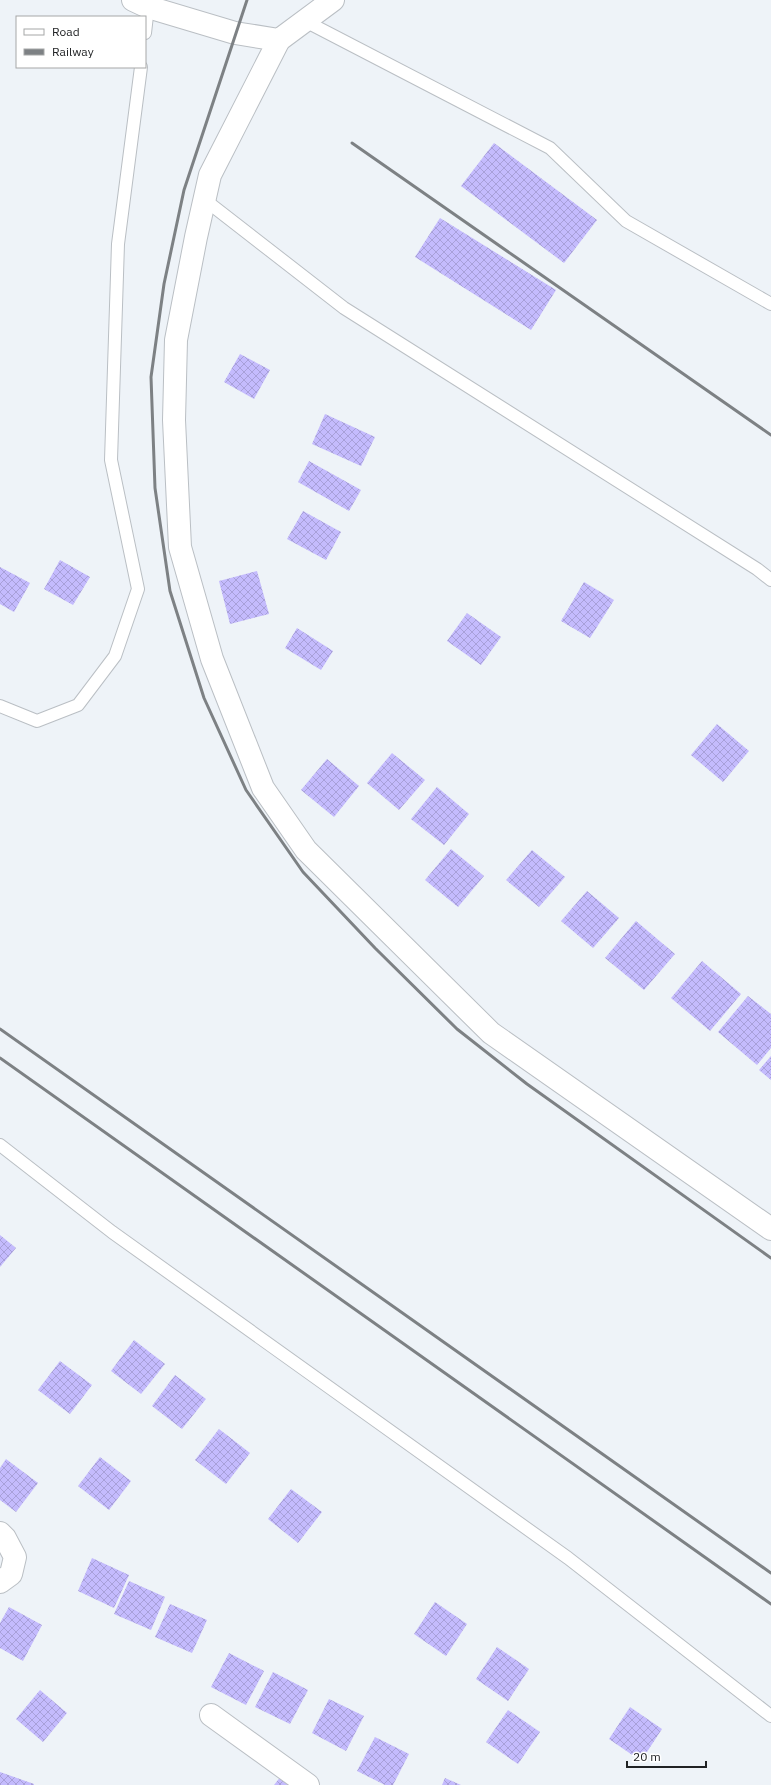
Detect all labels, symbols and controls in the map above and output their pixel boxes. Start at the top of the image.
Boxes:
legend [16,16,146,68]
text: Road [52,24,80,39]
text: Railway [52,44,94,59]
scale bar [627,1743,706,1769]
text: 20 m [633,1749,661,1764]

